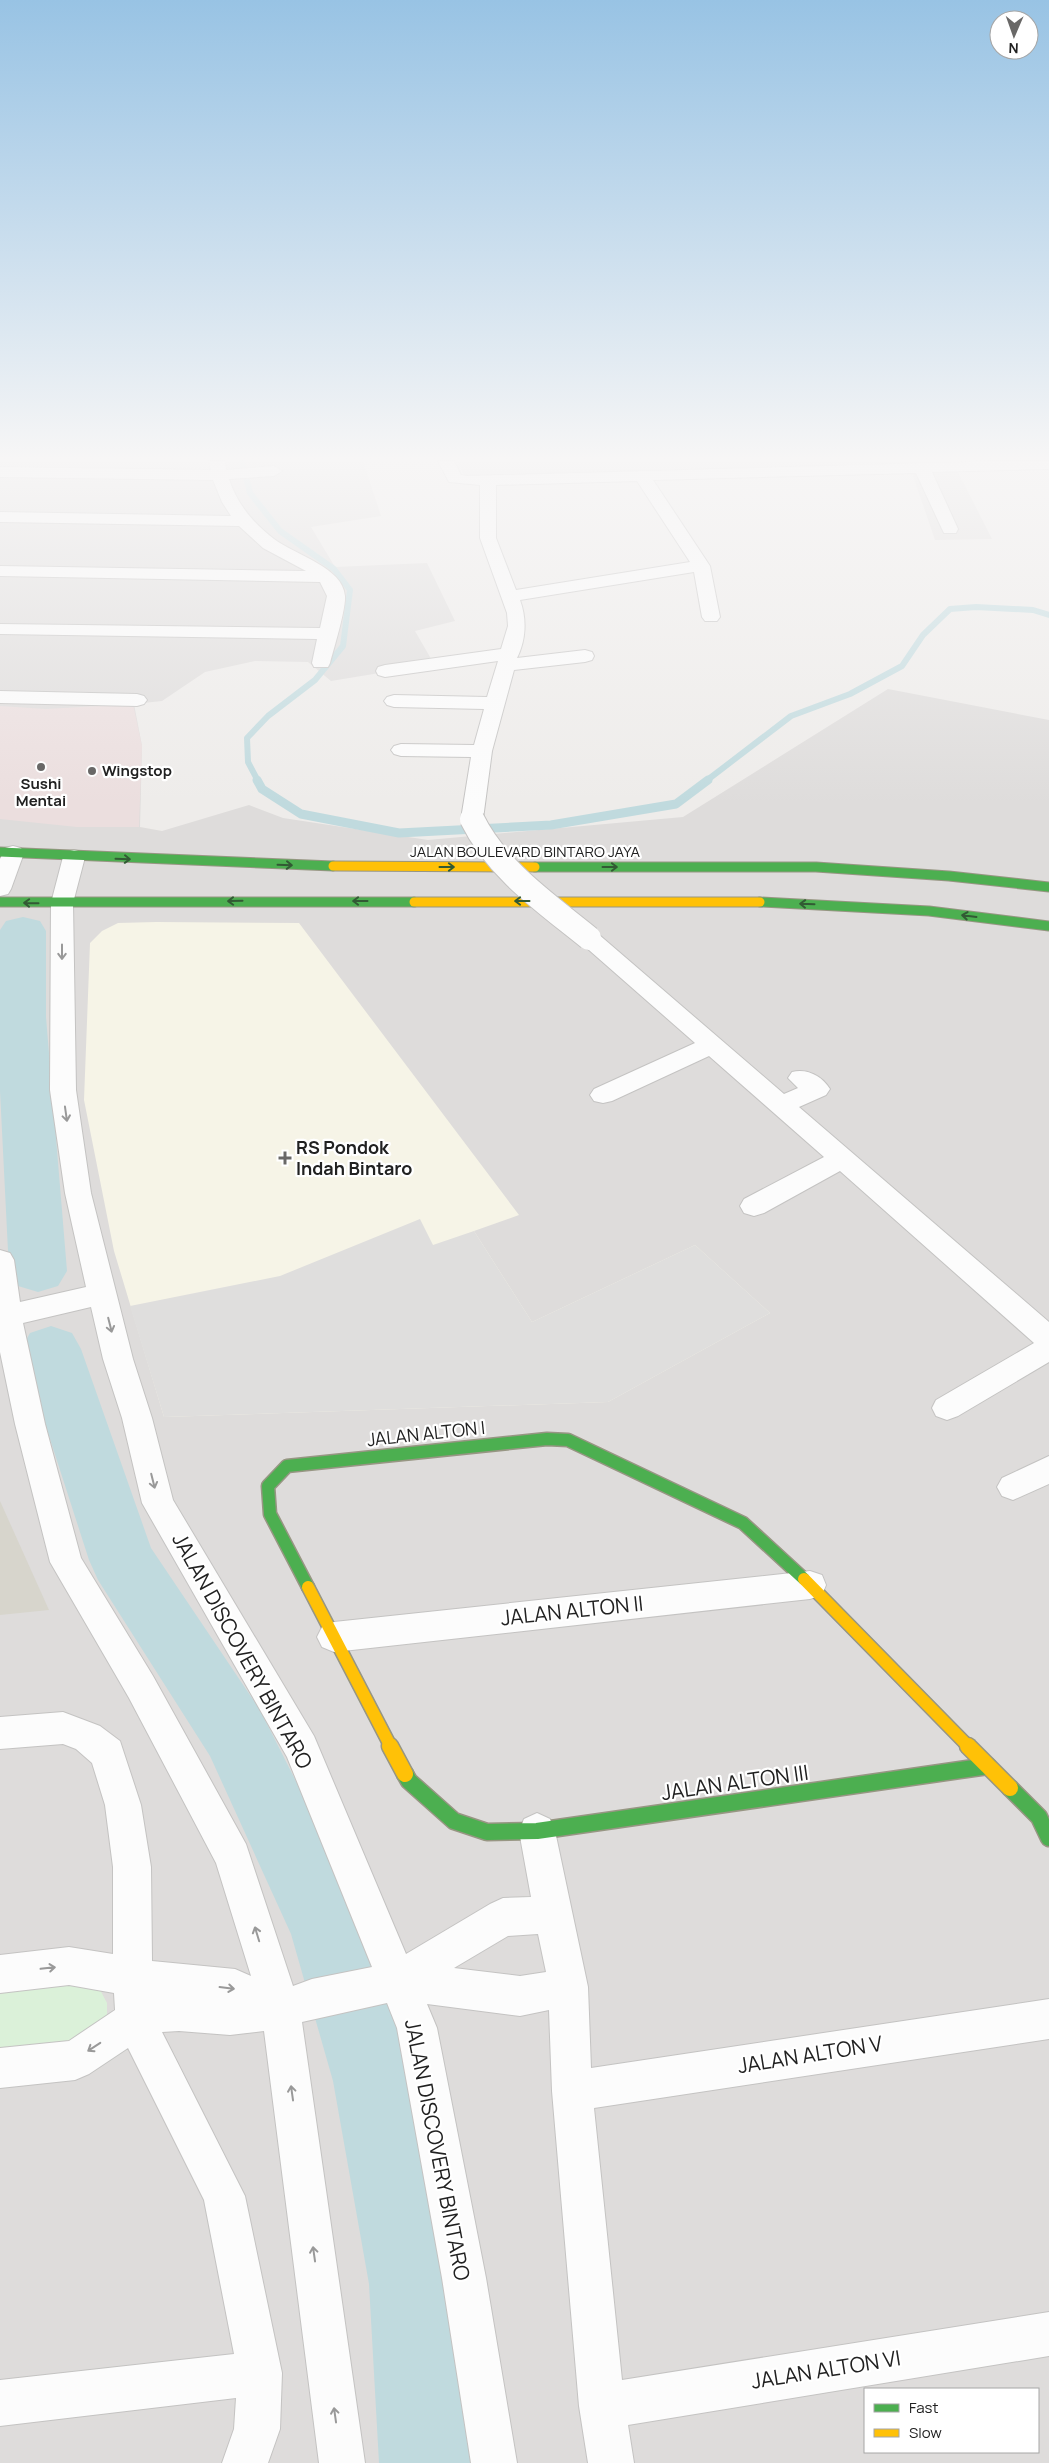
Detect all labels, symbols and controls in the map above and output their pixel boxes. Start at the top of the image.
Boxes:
north arrow [989,10,1039,60]
text: N [1008,39,1019,58]
place label: Wingstop [102,760,172,781]
marker: Sushi Mentai [35,761,47,773]
marker: Wingstop [86,765,98,777]
place label: Sushi Mentai [16,773,66,811]
street label: JALAN BOULEVARD BINTARO JAYA [410,841,640,862]
one-way arrow [114,854,130,864]
one-way arrow [277,860,293,869]
one-way arrow [439,862,455,872]
one-way arrow [602,862,618,872]
one-way arrow [352,896,368,906]
one-way arrow [515,896,531,906]
one-way arrow [227,897,243,906]
one-way arrow [23,898,39,907]
one-way arrow [800,899,816,908]
one-way arrow [962,911,978,921]
one-way arrow [57,944,67,960]
one-way arrow [62,1106,72,1122]
place label: RS Pondok Indah Bintaro [296,1135,412,1180]
marker: RS Pondok Indah Bintaro [278,1151,292,1165]
one-way arrow [106,1316,115,1332]
street label: JALAN ALTON I [366,1415,486,1451]
one-way arrow [148,1473,158,1489]
street label: JALAN DISCOVERY BINTARO [166,1528,319,1773]
street label: JALAN ALTON II [499,1589,645,1631]
street label: JALAN ALTON III [660,1758,810,1806]
one-way arrow [252,1927,262,1943]
one-way arrow [40,1963,56,1973]
one-way arrow [218,1983,234,1993]
street label: JALAN DISCOVERY BINTARO [399,2017,477,2283]
street label: JALAN ALTON V [735,2029,885,2079]
one-way arrow [88,2042,102,2052]
one-way arrow [287,2085,297,2101]
one-way arrow [308,2246,318,2262]
street label: JALAN ALTON VI [749,2343,903,2395]
legend [864,2388,1039,2453]
text: Fast [909,2397,938,2418]
one-way arrow [330,2407,340,2423]
text: Slow [909,2422,942,2443]

